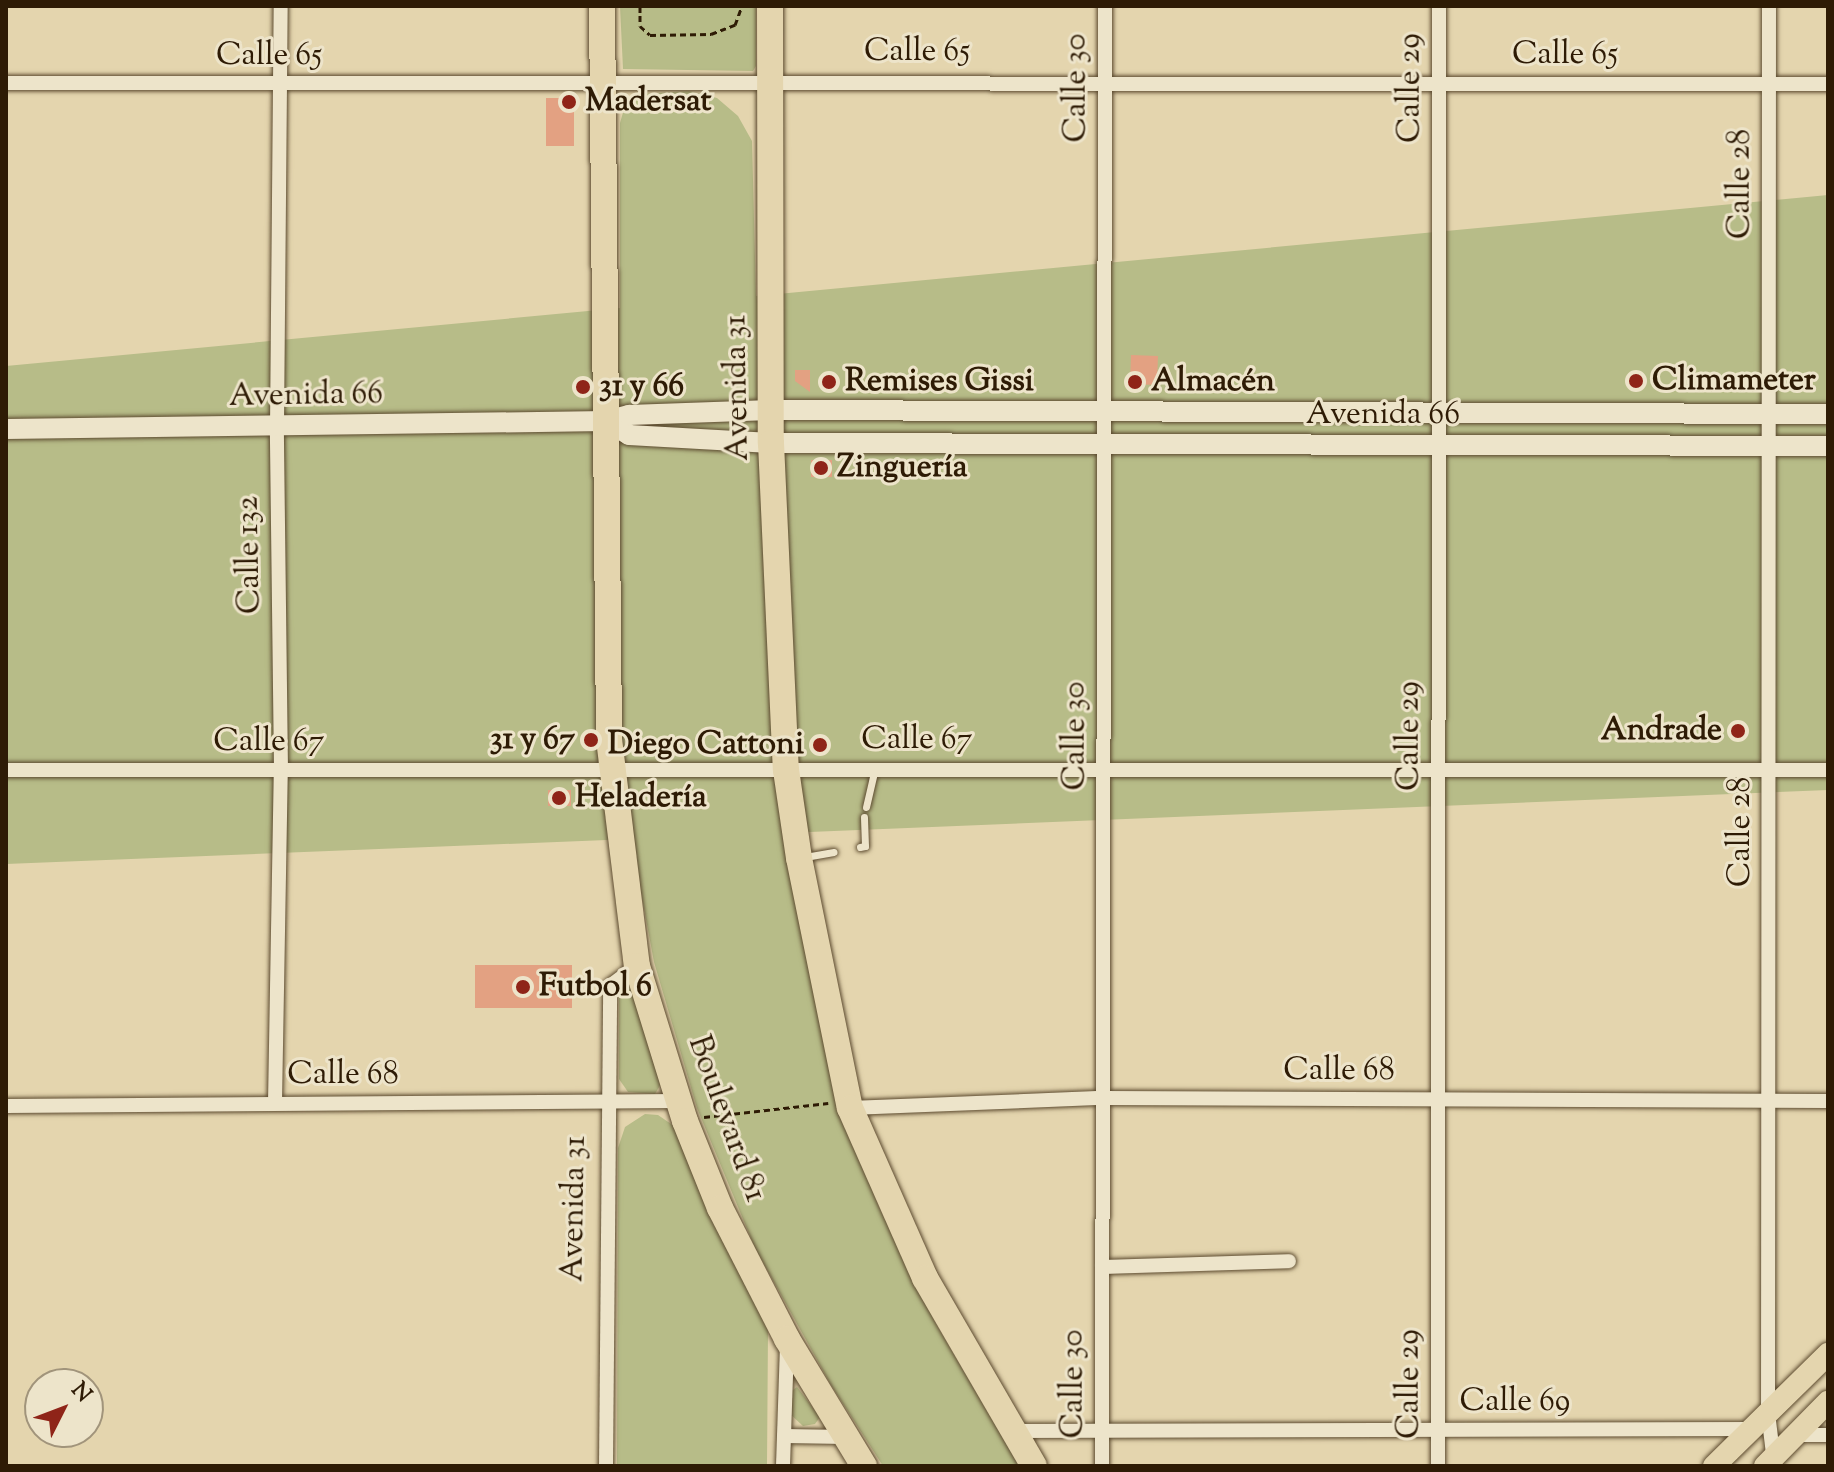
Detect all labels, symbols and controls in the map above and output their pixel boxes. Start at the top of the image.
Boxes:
street label: Calle 65 [864,33,970,71]
street label: Calle 29 [1392,33,1430,143]
street label: Calle 30 [1058,34,1096,142]
street label: Calle 65 [1512,36,1618,74]
street label: Calle 65 [216,37,322,75]
place label: Madersat [585,83,711,121]
marker: Madersat [560,93,578,111]
street label: Calle 28 [1722,129,1760,239]
street label: Avenida 31 [718,315,758,461]
place label: Climameter [1652,362,1816,400]
place label: Remises Gissi [845,363,1034,401]
place label: Almacén [1151,363,1275,401]
place label: 31 y 66 [599,368,684,406]
marker: Climameter [1627,372,1645,390]
marker: Remises Gissi [820,373,838,391]
marker: Almacén [1126,373,1144,391]
street label: Avenida 66 [229,375,383,417]
marker: 31 y 66 [574,378,592,396]
street label: Avenida 66 [1306,396,1460,434]
place label: Zinguería [837,449,967,487]
marker: Zinguería [812,459,830,477]
street label: Calle 132 [230,496,270,614]
street label: Calle 29 [1391,681,1429,791]
street label: Calle 30 [1057,682,1095,790]
place label: Andrade [1601,712,1722,750]
place label: 31 y 67 [490,721,575,759]
street label: Calle 67 [861,721,973,759]
marker: Andrade [1729,722,1747,740]
street label: Calle 67 [213,723,325,761]
place label: Diego Cattoni [608,726,804,764]
marker: 31 y 67 [582,731,600,749]
marker: Diego Cattoni [811,736,829,754]
street label: Calle 28 [1722,777,1760,887]
place label: Heladería [575,779,707,817]
marker: Heladería [550,789,568,807]
place label: Futbol 6 [539,968,652,1006]
marker: Futbol 6 [514,978,532,996]
street label: Boulevard 81 [678,1031,774,1207]
street label: Calle 68 [1283,1052,1395,1090]
street label: Calle 68 [287,1056,399,1094]
street label: Avenida 31 [555,1136,595,1282]
street label: Calle 29 [1391,1329,1429,1439]
street label: Calle 30 [1055,1330,1093,1438]
north arrow [24,1368,104,1448]
text: N [63,1376,98,1411]
street label: Calle 69 [1460,1383,1570,1421]

